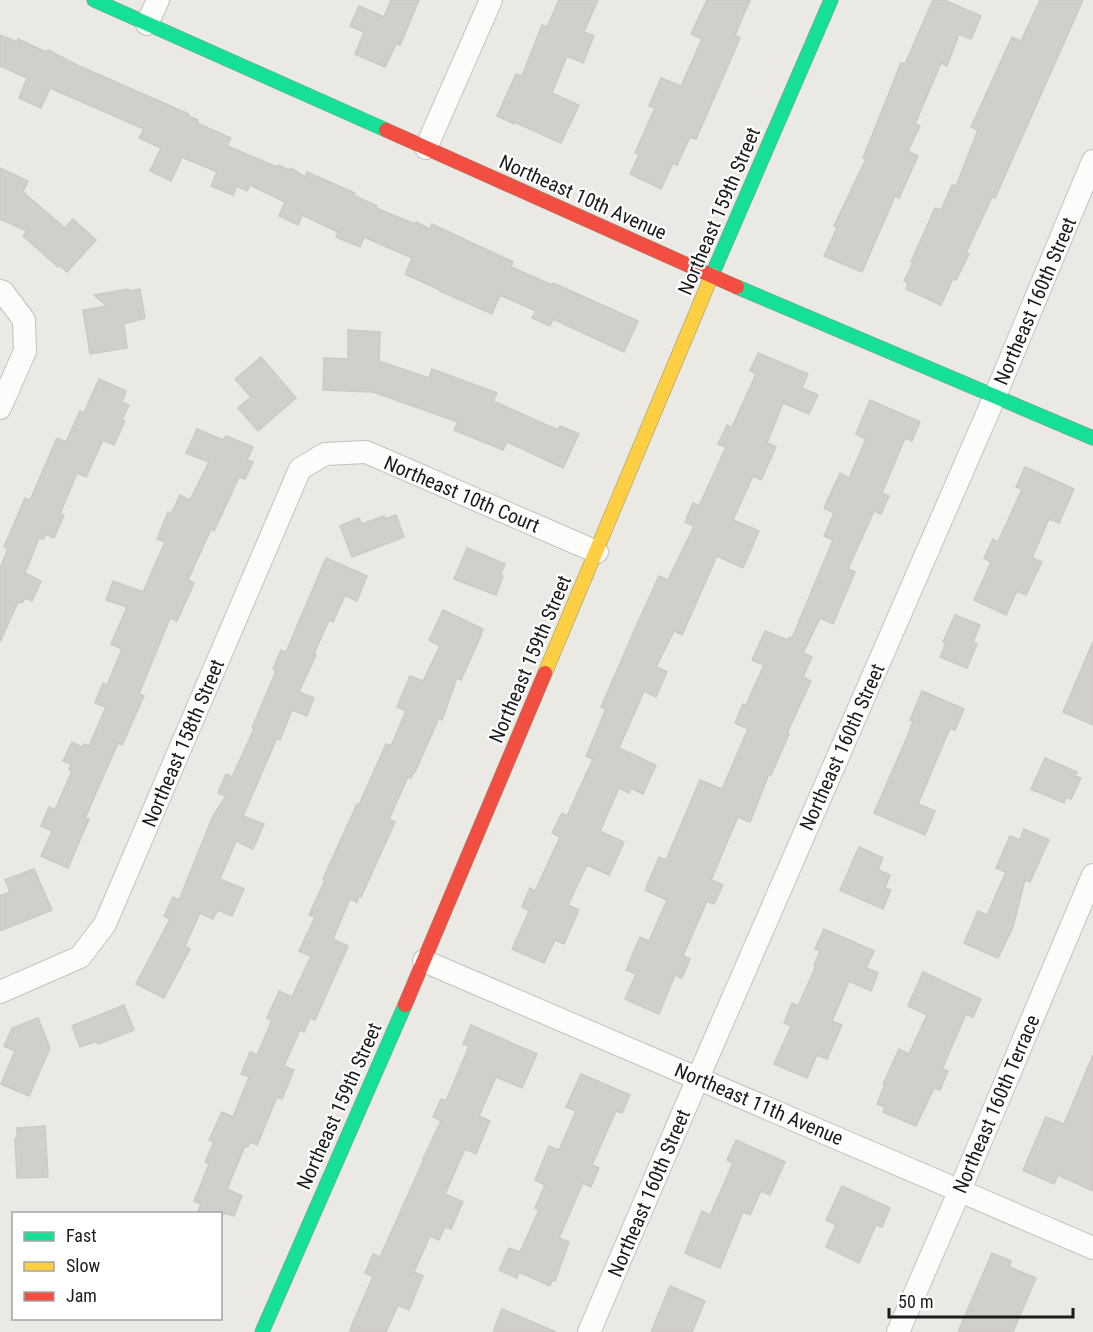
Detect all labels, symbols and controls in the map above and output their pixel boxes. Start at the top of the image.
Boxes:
street label: Northeast 159th Street [673,123,765,298]
street label: Northeast 10th Avenue [496,149,670,245]
street label: Northeast 160th Street [989,213,1081,388]
street label: Northeast 10th Court [381,450,543,538]
street label: Northeast 159th Street [484,571,576,746]
street label: Northeast 158th Street [137,655,229,830]
street label: Northeast 160th Street [794,660,890,834]
street label: Northeast 160th Terrace [948,1011,1044,1197]
street label: Northeast 159th Street [291,1019,387,1193]
street label: Northeast 11th Avenue [671,1058,847,1150]
street label: Northeast 160th Street [603,1105,695,1280]
legend [12,1212,222,1320]
text: Fast [66,1225,97,1246]
text: Slow [66,1255,101,1276]
scale bar [889,1281,1074,1319]
text: Jam [66,1285,97,1306]
text: 50 m [898,1291,933,1312]

